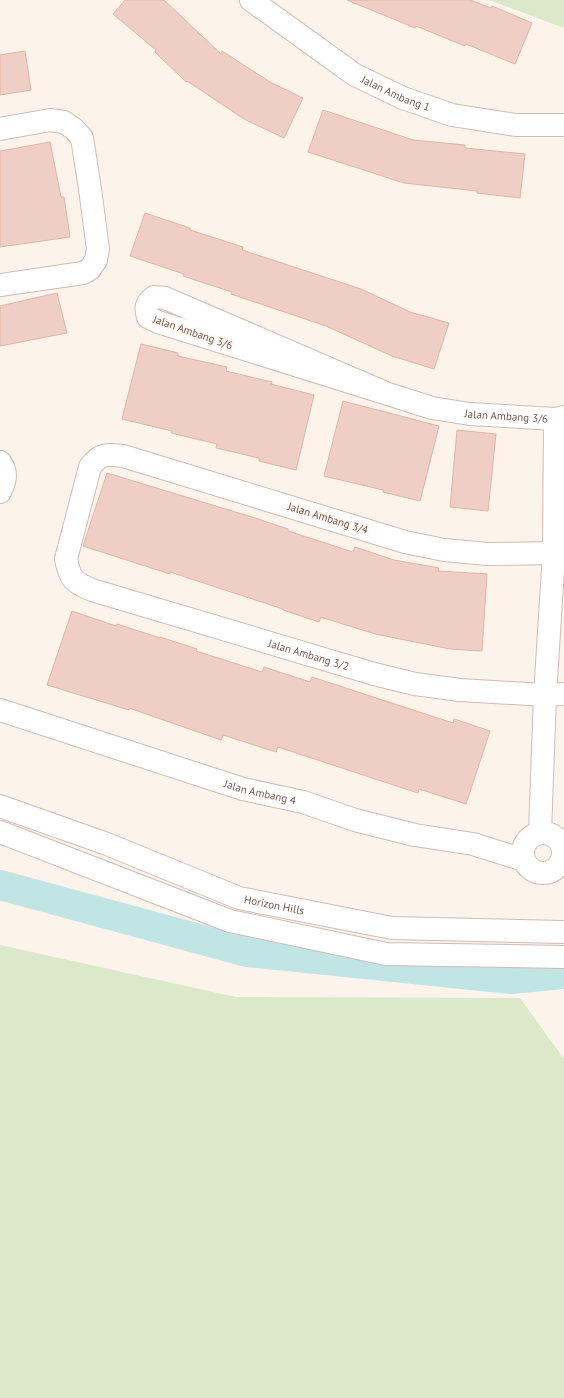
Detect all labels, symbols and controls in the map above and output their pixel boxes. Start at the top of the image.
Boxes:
street label: Jalan Ambang 1 [358,72,432,114]
street label: Jalan Ambang 3/6 [150,311,235,352]
street label: Jalan Ambang 3/6 [463,406,548,426]
street label: Jalan Ambang 3/4 [285,499,370,537]
street label: Jalan Ambang 3/2 [266,636,351,673]
street label: Jalan Ambang 4 [221,776,298,807]
street label: Horizon Hills [243,892,306,918]

